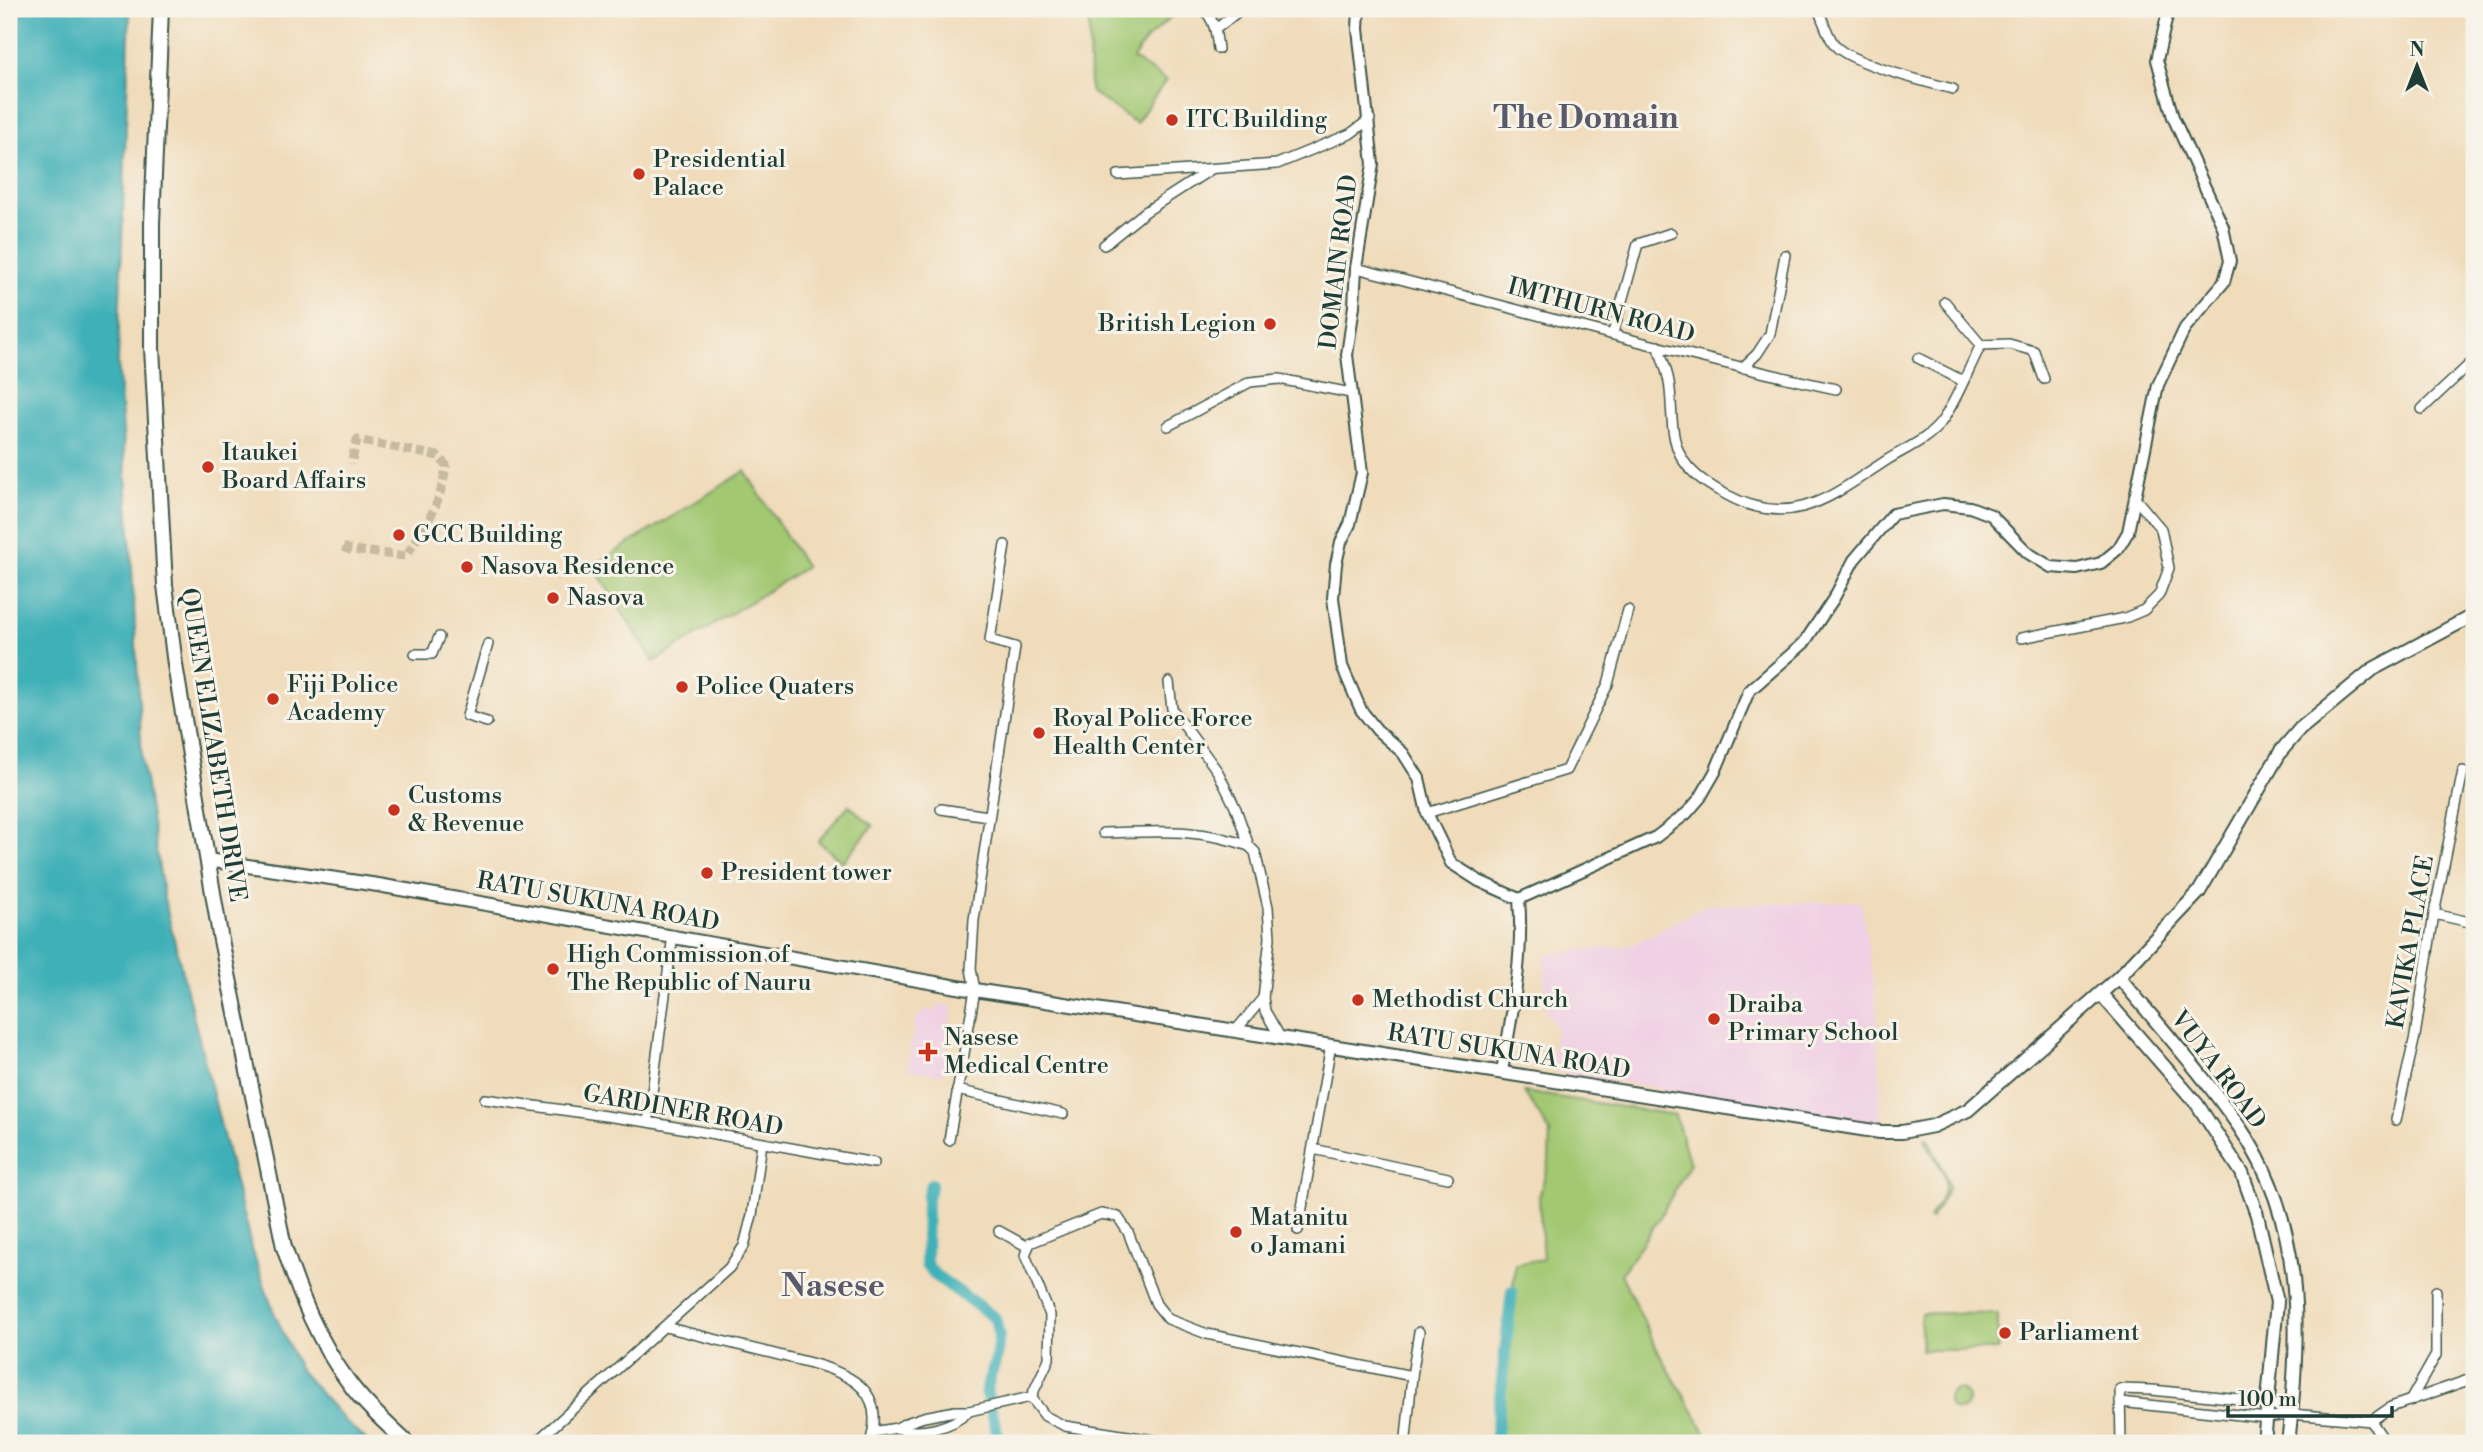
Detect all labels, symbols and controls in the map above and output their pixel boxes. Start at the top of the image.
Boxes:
north arrow [2382,32,2452,102]
text: N [2409,38,2425,62]
district label: The Domain [1493,98,1679,138]
place label: ITC Building [1186,105,1328,135]
marker: ITC Building [1164,112,1180,128]
place label: Presidential Palace [653,145,786,203]
marker: Presidential Palace [631,166,647,182]
street label: DOMAIN ROAD [1313,173,1365,351]
street label: IMTHURN ROAD [1504,272,1698,350]
place label: British Legion [1097,309,1256,339]
marker: British Legion [1262,316,1278,332]
place label: Itaukei Board Affairs [221,438,366,496]
marker: Itaukei Board Affairs [200,459,216,475]
place label: GCC Building [413,520,563,550]
marker: GCC Building [391,527,407,543]
place label: Nasova Residence [481,552,674,582]
marker: Nasova Residence [459,559,475,575]
place label: Nasova [567,583,645,613]
street label: QUEEN ELIZABETH DRIVE [173,586,253,904]
marker: Nasova [545,590,561,606]
place label: Fiji Police Academy [286,670,398,728]
place label: Police Quaters [696,672,854,702]
marker: Police Quaters [674,679,690,695]
marker: Fiji Police Academy [265,691,281,707]
place label: Royal Police Force Health Center [1053,704,1253,762]
marker: Royal Police Force Health Center [1031,725,1047,741]
place label: Customs & Revenue [408,781,524,839]
marker: Customs & Revenue [386,802,402,818]
street label: KAVIKA PLACE [2381,853,2441,1031]
place label: President tower [721,858,892,888]
marker: President tower [699,865,715,881]
street label: RATU SUKUNA ROAD [474,866,722,938]
place label: High Commission of The Republic of Nauru [567,940,812,998]
marker: High Commission of The Republic of Nauru [545,961,561,977]
place label: Methodist Church [1372,985,1568,1015]
place label: Draiba Primary School [1728,990,1898,1048]
marker: Methodist Church [1350,992,1366,1008]
street label: VUYA ROAD [2163,1004,2272,1135]
marker: Draiba Primary School [1706,1011,1722,1027]
street label: RATU SUKUNA ROAD [1385,1018,1633,1086]
place label: Nasese Medical Centre [944,1023,1109,1081]
marker: Nasese Medical Centre [918,1042,938,1062]
street label: GARDINER ROAD [581,1079,785,1143]
place label: Matanitu o Jamani [1250,1203,1349,1261]
marker: Matanitu o Jamani [1228,1224,1244,1240]
district label: Nasese [781,1266,885,1306]
place label: Parliament [2019,1318,2140,1348]
marker: Parliament [1997,1325,2013,1341]
scale bar [2228,1375,2392,1419]
text: 100 m [2238,1387,2297,1413]

